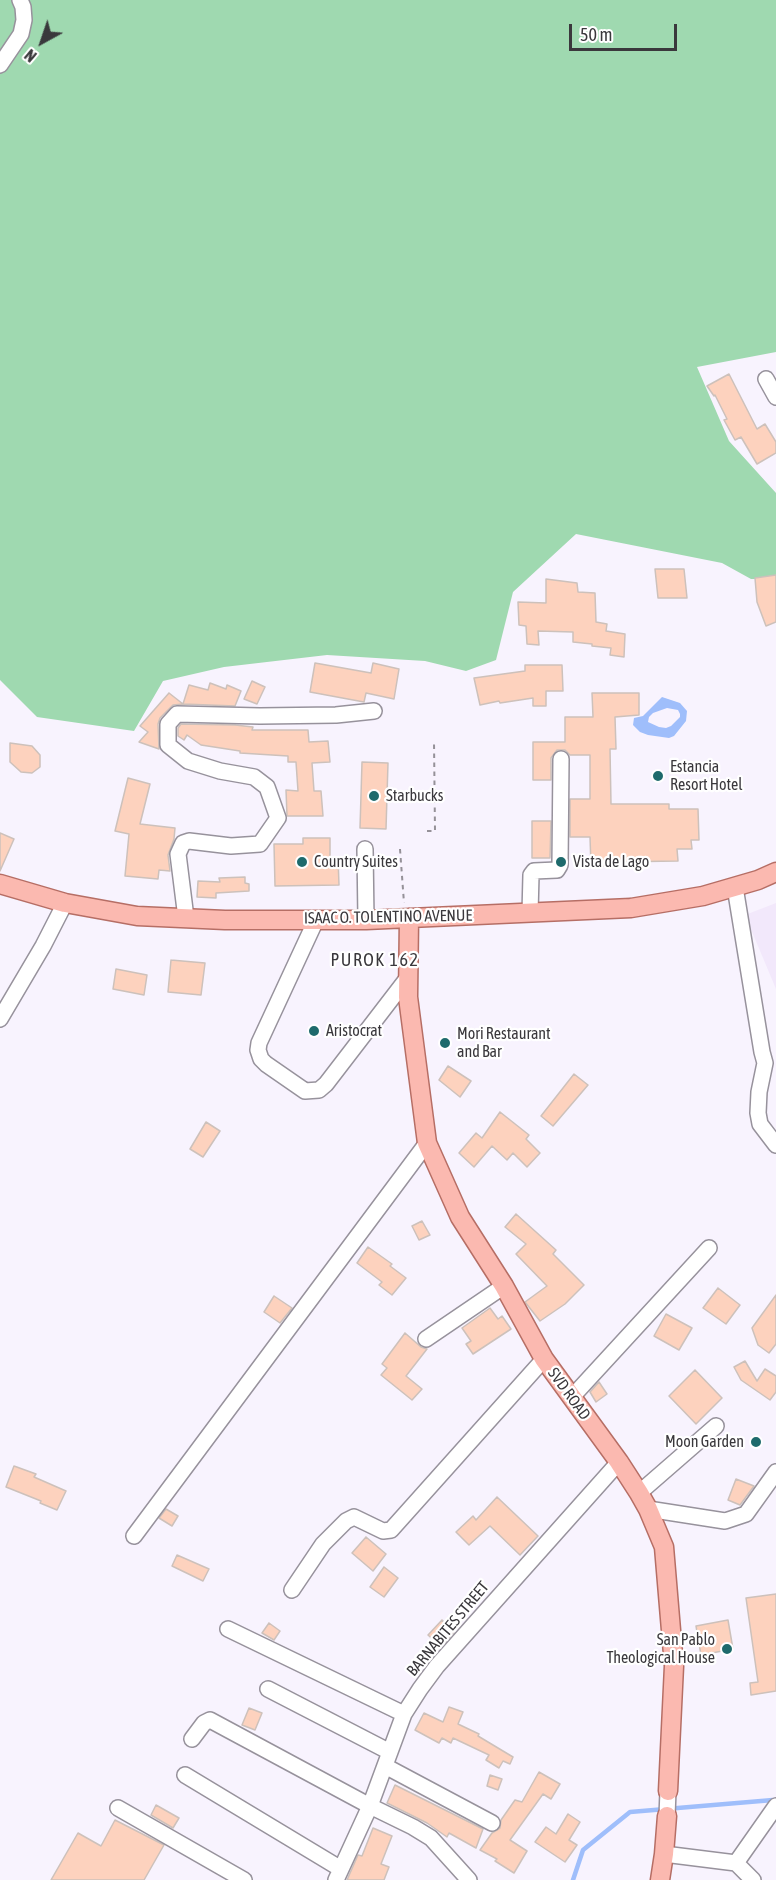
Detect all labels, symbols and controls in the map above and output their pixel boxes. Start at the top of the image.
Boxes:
north arrow [12,12,72,72]
scale bar [572,12,680,50]
text: 50 m [580,24,612,45]
text: N [21,46,40,66]
place label: Estancia Resort Hotel [670,757,743,795]
marker: Estancia Resort Hotel [651,769,665,783]
place label: Starbucks [386,786,443,806]
marker: Starbucks [367,789,381,803]
place label: Country Suites [314,852,398,872]
place label: Vista de Lago [573,852,649,872]
marker: Country Suites [295,855,309,869]
marker: Vista de Lago [554,855,568,869]
street label: ISAAC O. TOLENTINO AVENUE [304,906,472,928]
district label: PUROK 162 [331,949,419,971]
place label: Aristocrat [326,1021,382,1041]
marker: Aristocrat [307,1024,321,1038]
place label: Mori Restaurant and Bar [457,1024,551,1062]
marker: Mori Restaurant and Bar [438,1036,452,1050]
street label: SVD ROAD [544,1364,594,1424]
place label: Moon Garden [665,1432,744,1452]
marker: Moon Garden [749,1435,763,1449]
street label: BARNABITES STREET [403,1578,493,1680]
place label: San Pablo Theological House [606,1630,715,1668]
marker: San Pablo Theological House [720,1642,734,1656]

